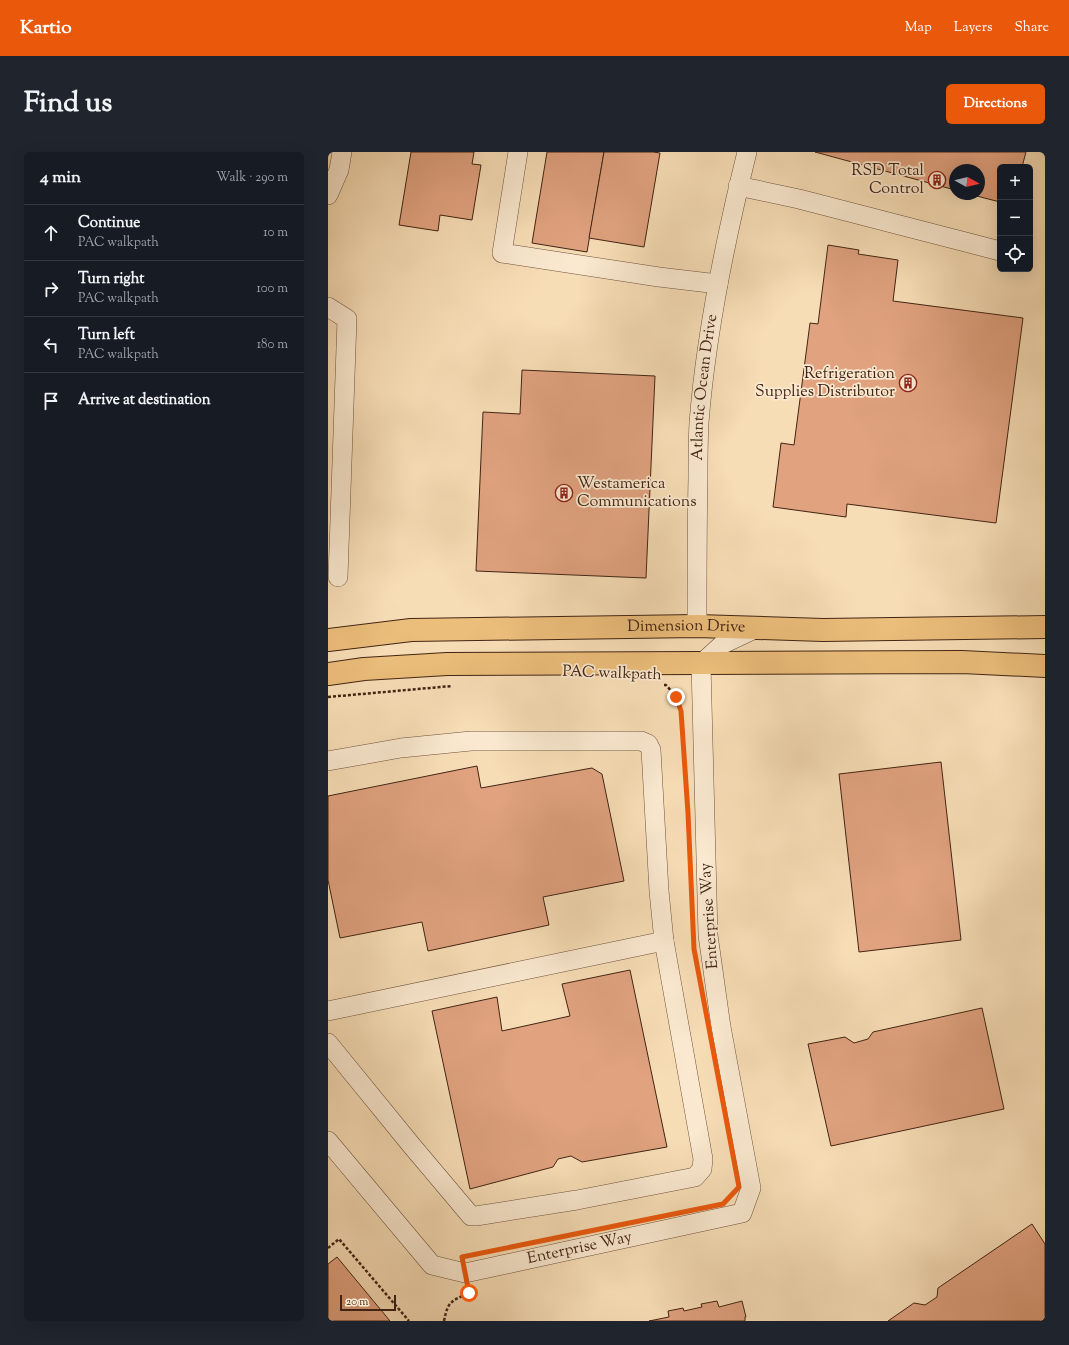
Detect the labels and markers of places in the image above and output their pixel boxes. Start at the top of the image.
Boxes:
place label: RSD Total Control [851,160,925,201]
building icon: RSD Total Control [927,170,947,190]
place label: Refrigeration Supplies Distributor [755,363,896,404]
building icon: Refrigeration Supplies Distributor [898,373,918,393]
place label: Westamerica Communications [577,473,697,514]
building icon: Westamerica Communications [554,483,574,503]

